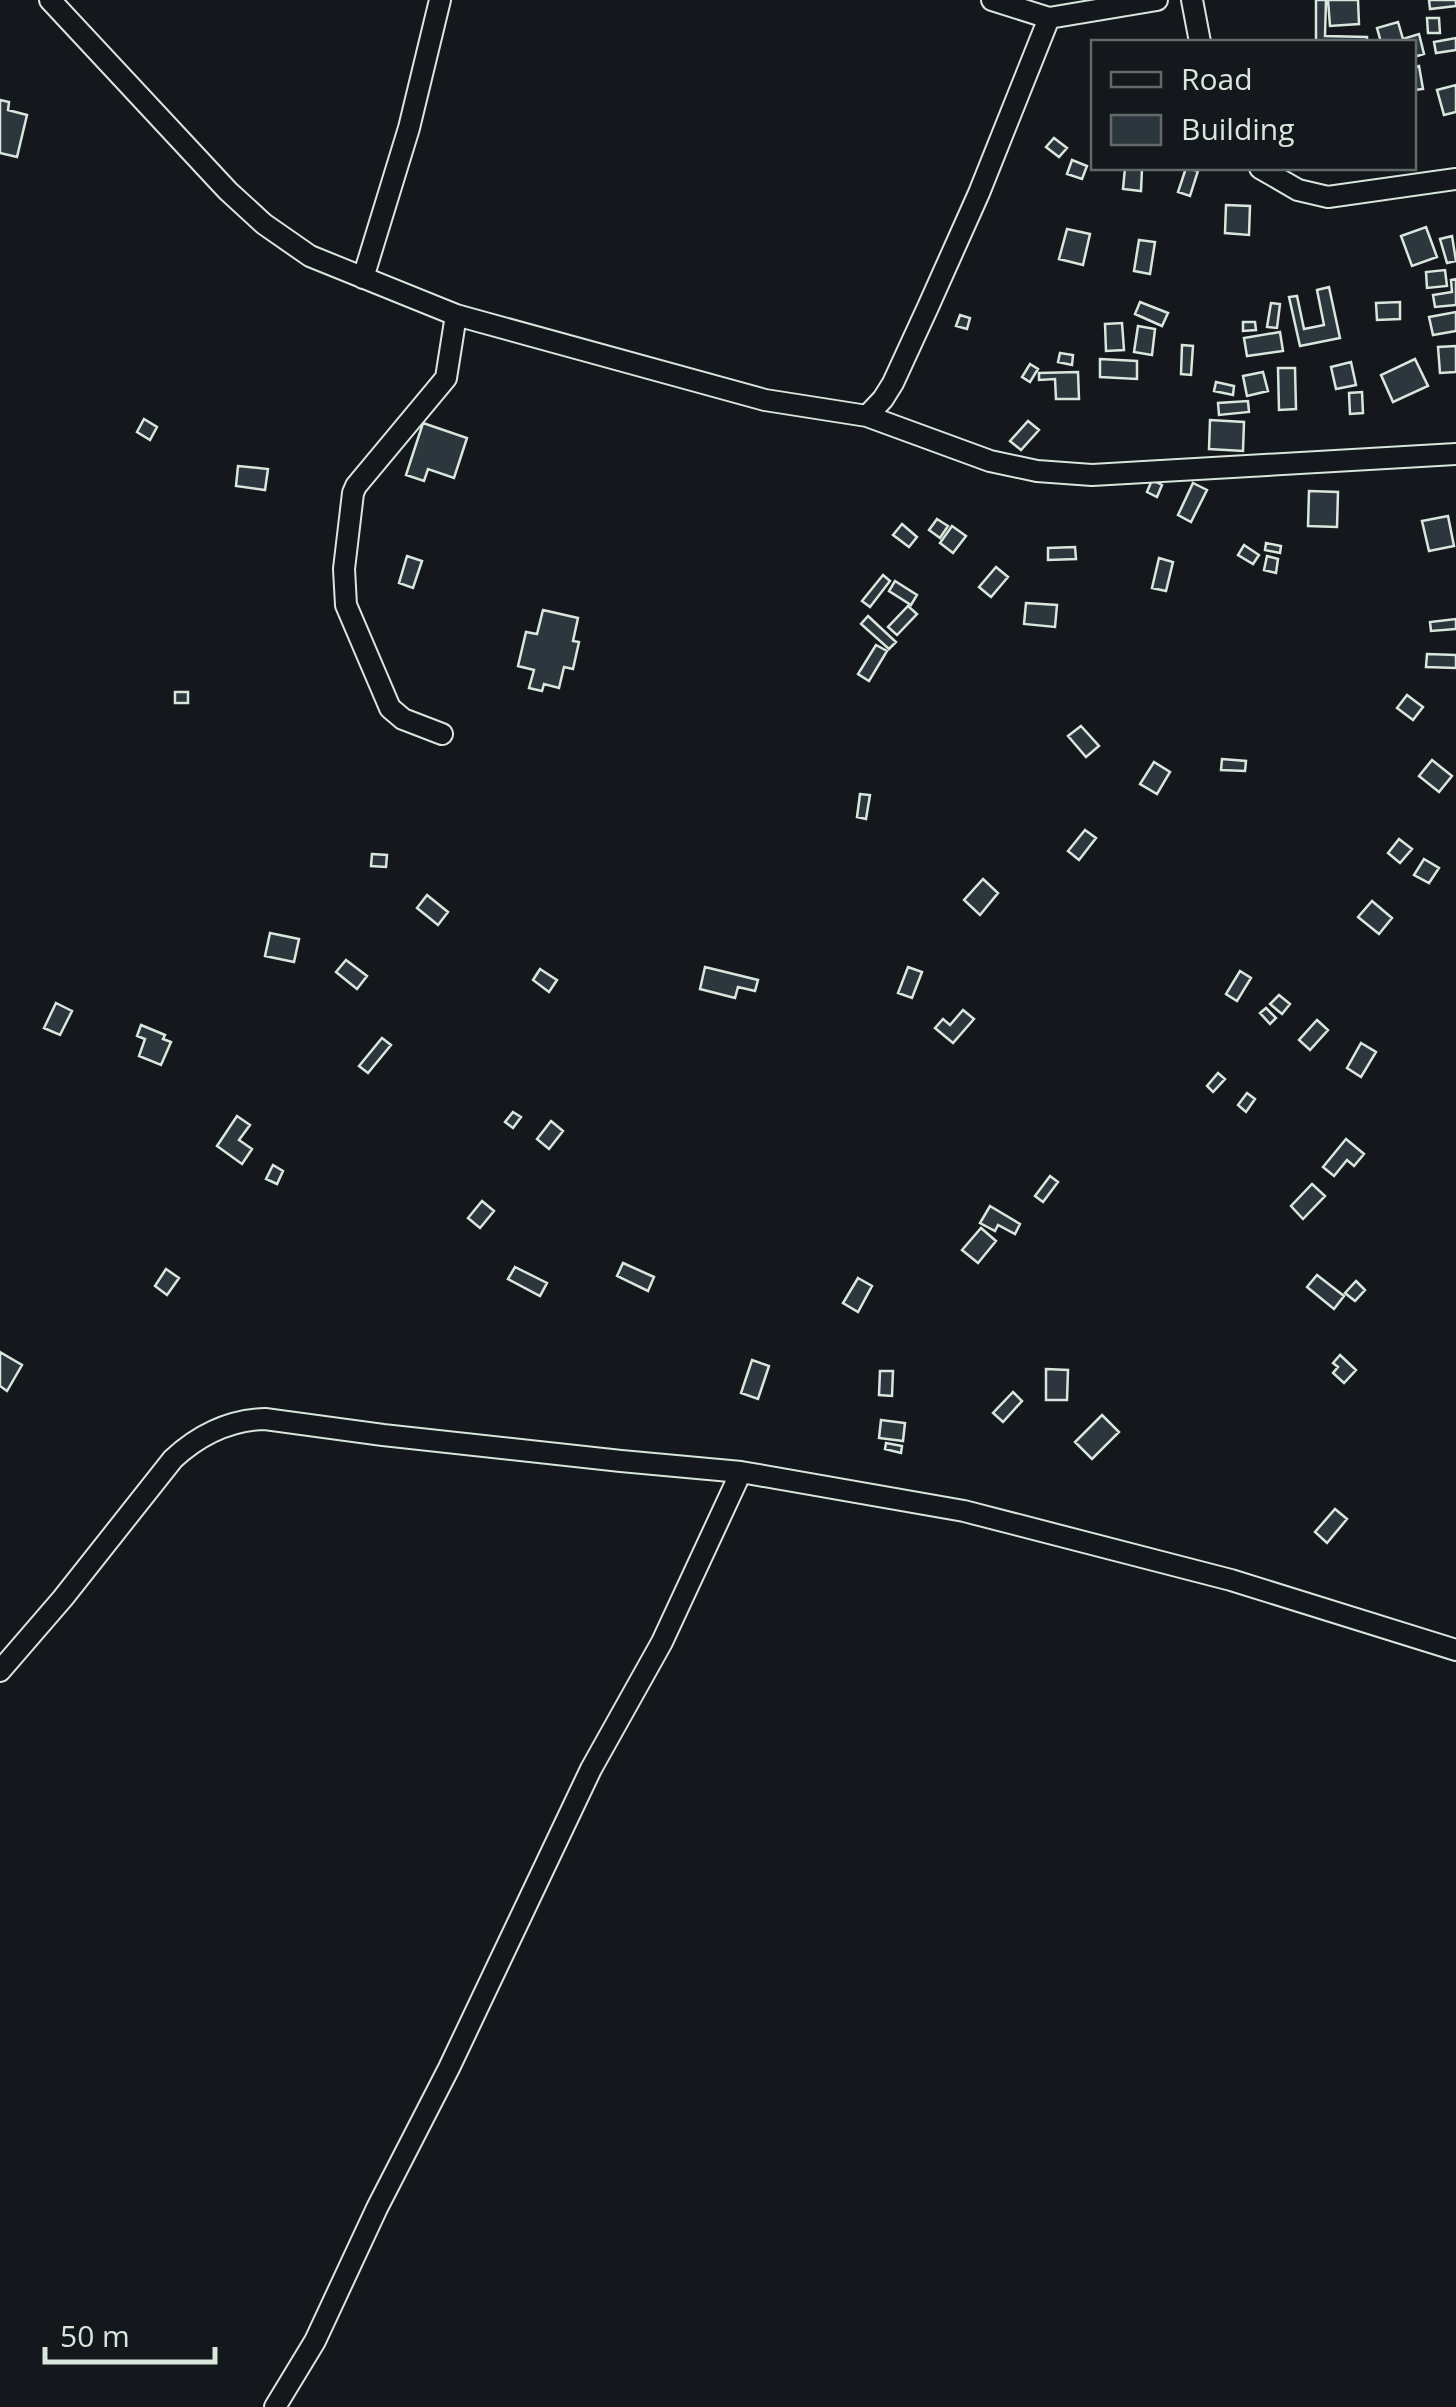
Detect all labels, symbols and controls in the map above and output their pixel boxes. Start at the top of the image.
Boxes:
legend [1091,40,1416,170]
text: Road [1181,58,1253,99]
text: Building [1181,108,1295,149]
scale bar [45,2302,215,2364]
text: 50 m [60,2315,130,2356]

